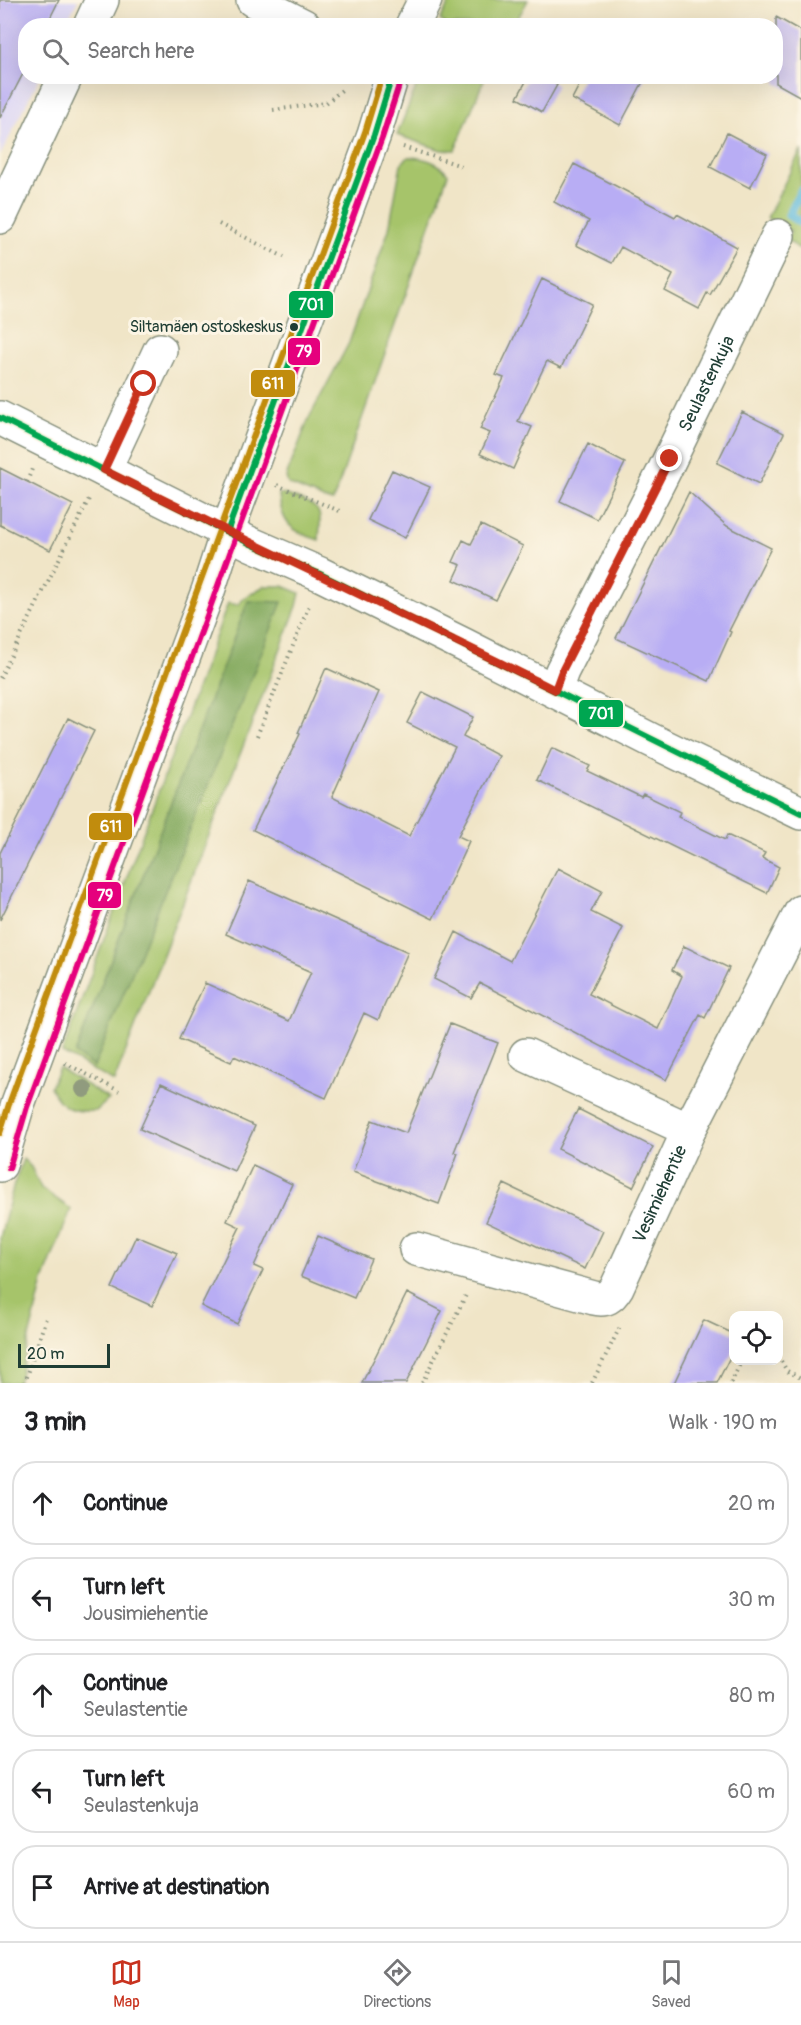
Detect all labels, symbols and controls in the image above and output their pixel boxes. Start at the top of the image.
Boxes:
search box [18,18,783,84]
icon: search [39,35,72,68]
text: Search here [87,37,194,65]
line badge: 701 [288,290,334,319]
text: 701 [298,295,324,315]
place label: Siltamäen ostoskeskus [130,317,283,337]
marker: Siltamäen ostoskeskus [288,321,300,333]
street label: Seulastenkuja [673,332,740,435]
line badge: 79 [287,337,321,366]
text: 79 [296,342,312,362]
line badge: 611 [250,369,296,398]
route start [130,370,156,396]
text: 611 [262,374,284,394]
route end [656,445,682,471]
line badge: 701 [578,699,624,728]
text: 701 [588,704,614,724]
line badge: 611 [88,812,133,841]
text: 611 [100,817,122,837]
line badge: 79 [87,881,122,909]
text: 79 [97,886,113,906]
street label: Vesimiehentie [627,1141,692,1246]
map controls [729,1311,783,1365]
button: locate [729,1311,783,1365]
scale bar [18,1341,110,1368]
text: 20 m [27,1344,65,1364]
text: 3 min [24,1406,86,1438]
text: Walk · 190 m [669,1410,777,1435]
icon: ahead [26,1487,59,1520]
text: Continue [83,1489,167,1517]
text: 20 m [728,1491,775,1516]
text: Turn left [83,1573,165,1601]
icon: left [26,1583,59,1616]
text: 30 m [728,1587,775,1612]
text: Jousimiehentie [83,1601,208,1626]
text: Continue [83,1669,167,1697]
icon: ahead [26,1679,59,1712]
text: 80 m [729,1683,775,1708]
text: Seulastentie [83,1697,188,1722]
text: Turn left [83,1765,165,1793]
icon: left [26,1775,59,1808]
text: 60 m [728,1779,775,1804]
text: Seulastenkuja [83,1793,199,1818]
icon: arrive [26,1871,59,1904]
text: Arrive at destination [83,1873,269,1901]
tab: Map [110,1956,143,2012]
tab: Directions [363,1956,431,2012]
tab: Saved [651,1956,691,2012]

